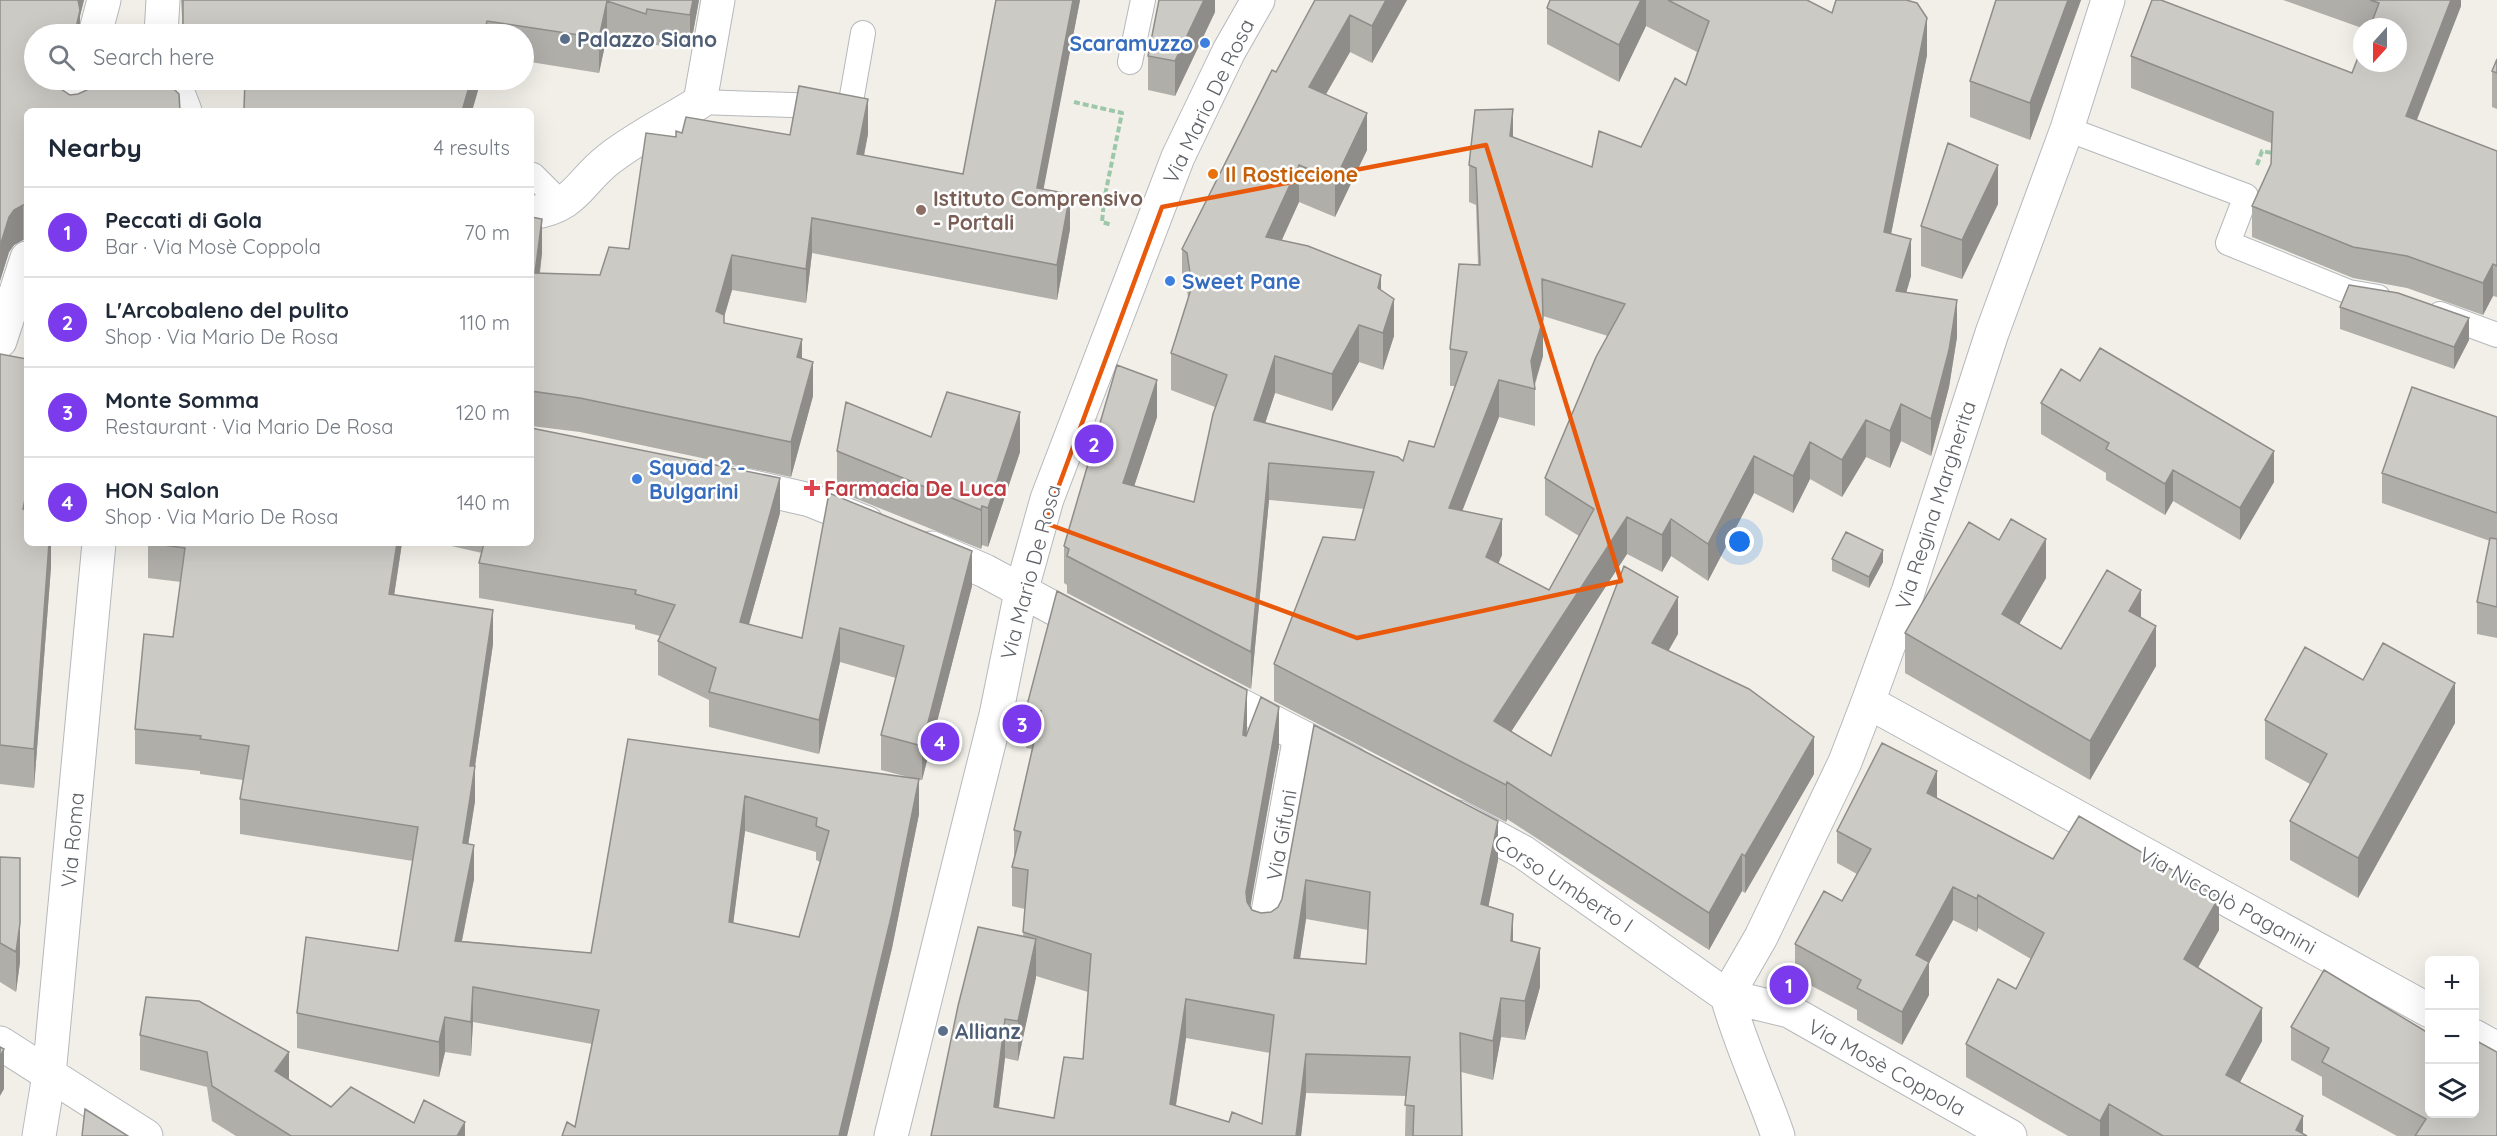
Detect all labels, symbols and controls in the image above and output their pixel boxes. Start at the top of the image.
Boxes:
street label: Via Mario De Rosa [1157,14,1259,188]
north arrow [2353,18,2407,72]
search box [24,24,534,90]
place label: Palazzo Siano [577,26,717,52]
place label: Scaramuzzo [1069,30,1193,56]
marker: Palazzo Siano [558,32,572,46]
marker: Scaramuzzo [1198,36,1212,50]
icon: search [45,41,78,74]
text: Search here [93,43,214,71]
text: Nearby [48,131,142,164]
text: 4 results [434,135,510,160]
place label: Il Rosticcione [1225,161,1358,187]
marker: Il Rosticcione [1206,167,1220,181]
place label: Istituto Comprensivo - Portali [933,185,1143,235]
marker: Istituto Comprensivo - Portali [914,203,928,217]
text: Peccati di Gola [105,206,262,234]
text: 1 [64,220,71,245]
text: 70 m [464,220,510,245]
text: Bar · Via Mosè Coppola [105,234,321,259]
place label: Sweet Pane [1182,268,1301,294]
marker: Sweet Pane [1163,274,1177,288]
text: L'Arcobaleno del pulito [105,296,349,324]
text: 2 [62,310,73,335]
text: 110 m [460,310,510,335]
text: Shop · Via Mario De Rosa [105,324,338,349]
text: Monte Somma [105,386,259,414]
street label: Via Regina Margherita [1889,397,1981,613]
text: 3 [62,400,73,425]
text: 120 m [456,400,510,425]
text: Restaurant · Via Mario De Rosa [105,414,393,439]
pin: 2 [1074,422,1114,466]
place label: Squad 2 - Bulgarini [649,454,745,504]
marker: Squad 2 - Bulgarini [630,472,644,486]
place label: Farmacia De Luca [824,475,1007,501]
text: HON Salon [105,476,219,504]
marker: Farmacia De Luca [805,481,819,495]
street label: Via Mario De Rosa [994,482,1066,662]
text: 4 [62,490,73,515]
text: 140 m [457,490,510,515]
text: Shop · Via Mario De Rosa [105,504,338,529]
your location [1725,527,1754,556]
pin: 3 [1002,702,1042,746]
pin: 4 [920,720,960,764]
street label: Via Gifuni [1260,787,1302,883]
street label: Via Roma [55,791,89,889]
street label: Corso Umberto I [1490,828,1638,938]
street label: Via Niccolò Paganini [2135,841,2321,959]
map controls [2425,956,2479,1118]
button: + [2425,956,2479,1010]
pin: 1 [1770,962,1808,1008]
button: − [2425,1010,2479,1064]
street label: Via Mosè Coppola [1804,1013,1970,1121]
place label: Allianz [955,1018,1021,1044]
marker: Allianz [936,1024,950,1038]
button: layers [2425,1064,2479,1118]

